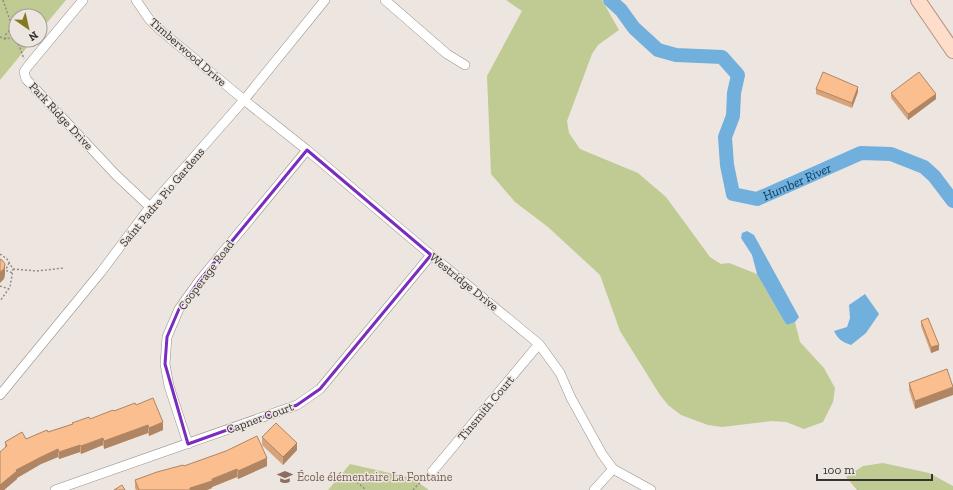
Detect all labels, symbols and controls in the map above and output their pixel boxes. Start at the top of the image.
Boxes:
north arrow [8,8,48,48]
street label: Timberwood Drive [147,15,230,89]
text: N [26,28,40,44]
street label: Park Ridge Drive [26,79,96,153]
street label: Saint Padre Pio Gardens [117,145,207,249]
water label: Humber River [760,160,834,203]
street label: Cooperage Road [175,237,237,313]
street label: Westridge Drive [427,250,501,314]
street label: Tinsmith Court [455,372,518,443]
street label: Capner Court [225,399,296,437]
scale bar [817,456,932,482]
text: 100 m [823,463,855,477]
school or university icon: École élémentaire La Fontaine [276,468,294,486]
place label: École élémentaire La Fontaine [297,469,453,484]

